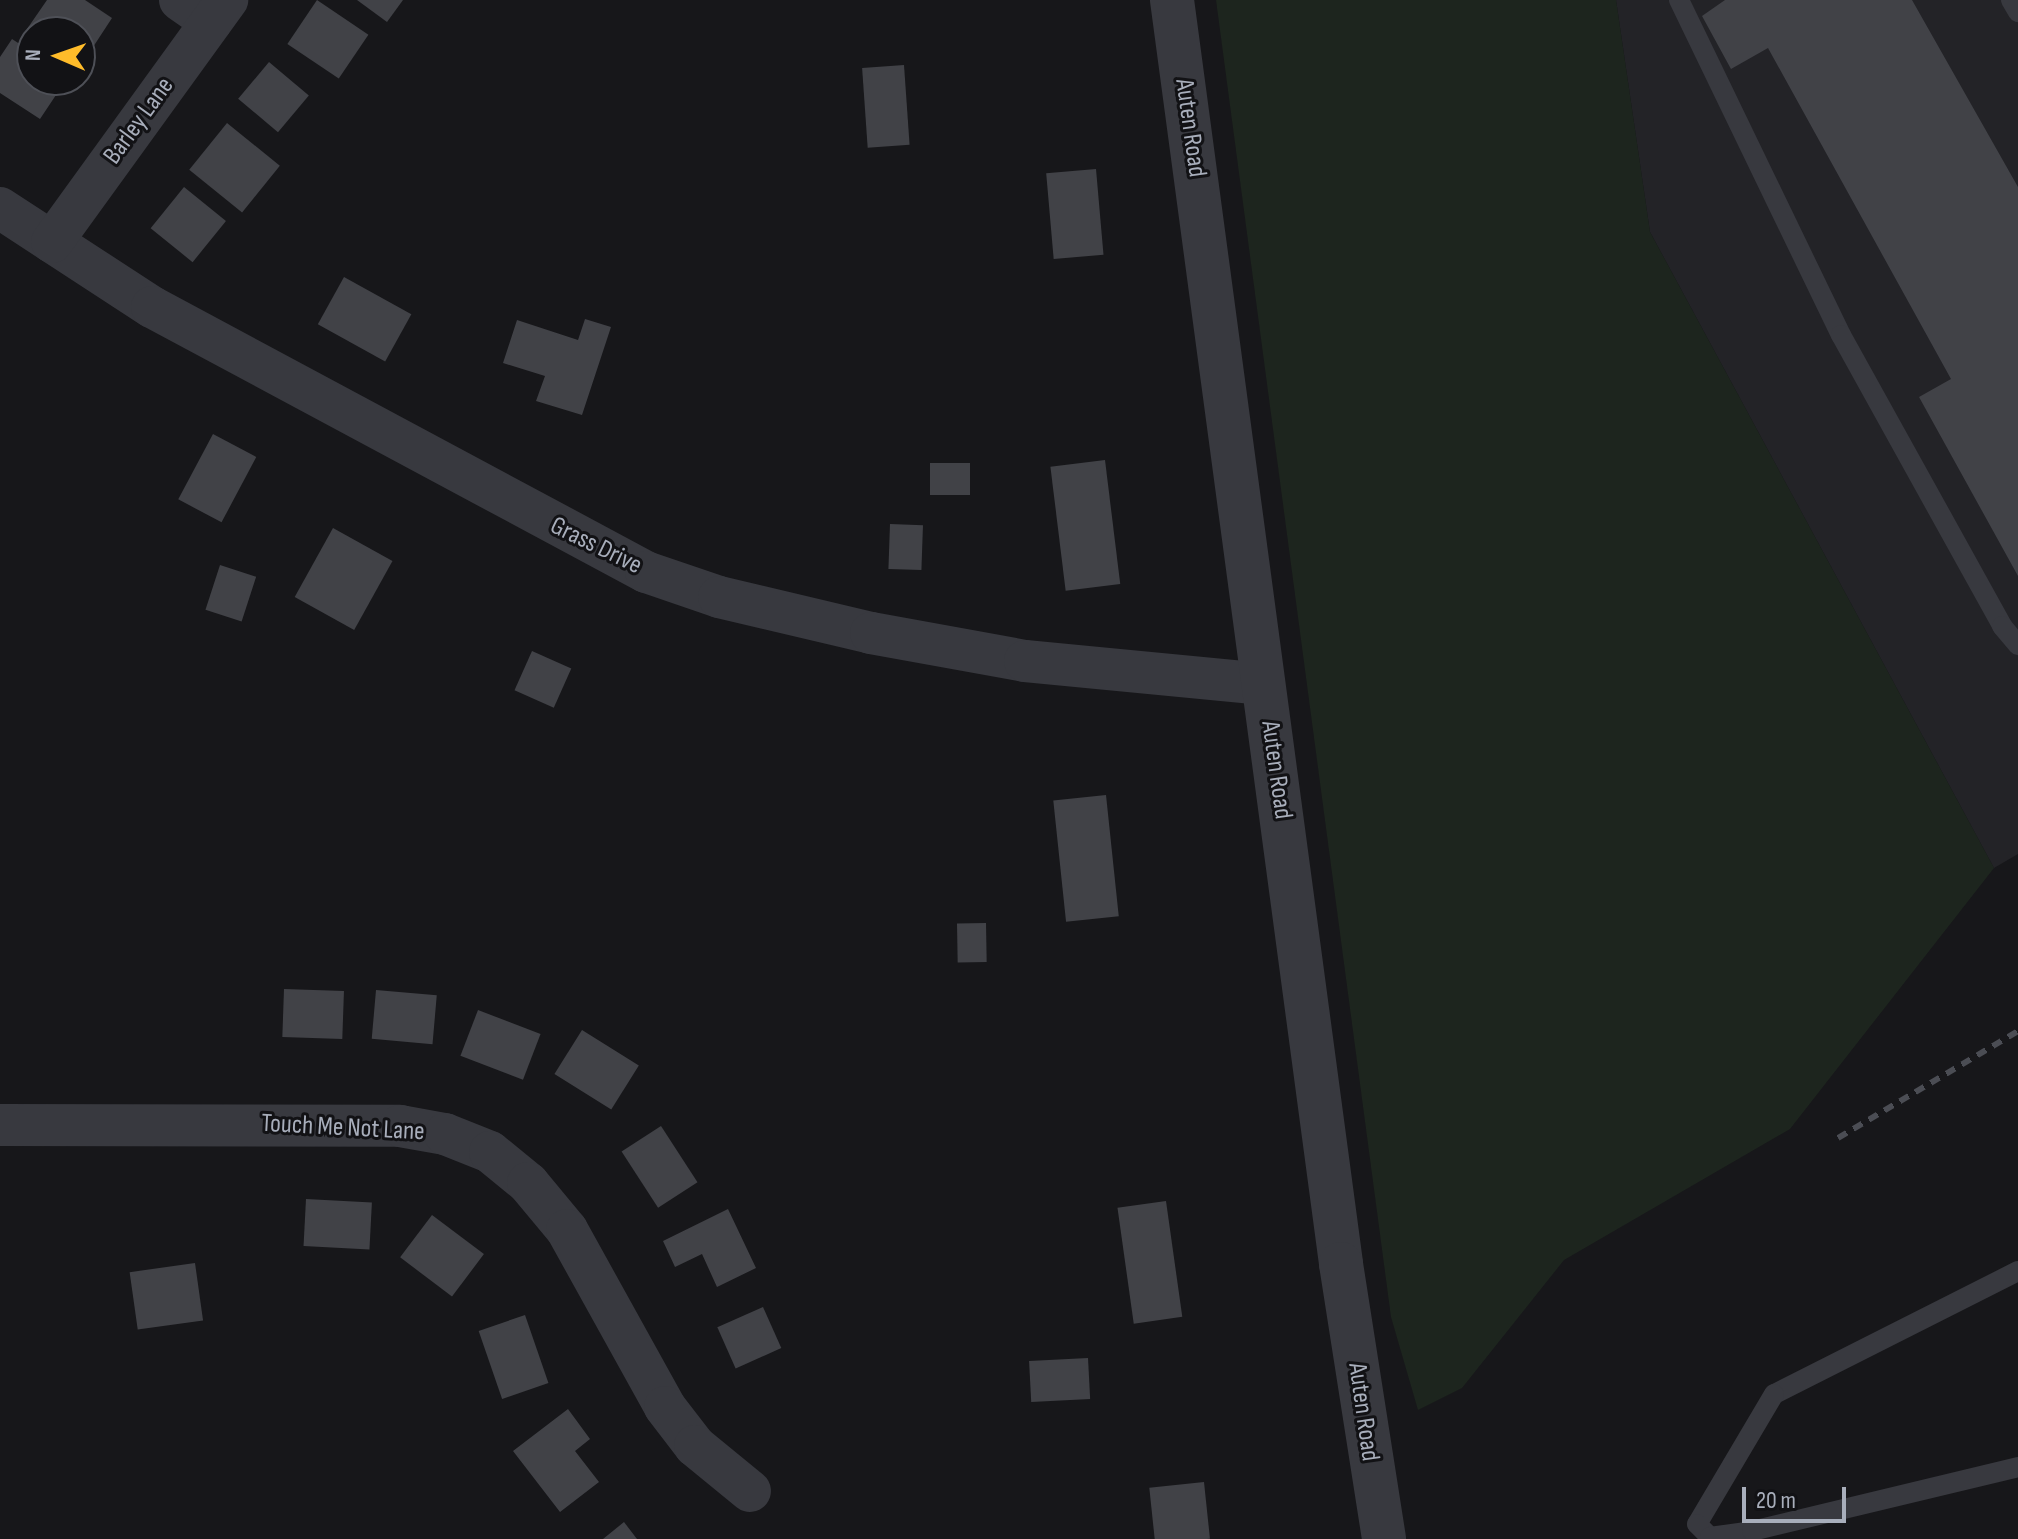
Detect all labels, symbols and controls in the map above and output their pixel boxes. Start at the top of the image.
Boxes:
north arrow [16,16,96,96]
text: N [20,49,47,62]
street label: Barley Lane [97,72,181,170]
street label: Auten Road [1168,77,1212,179]
street label: Grass Drive [545,510,647,582]
street label: Auten Road [1254,719,1298,821]
street label: Touch Me Not Lane [261,1108,425,1148]
street label: Auten Road [1341,1361,1385,1463]
scale bar [1746,1471,1850,1521]
text: 20 m [1756,1486,1796,1515]

